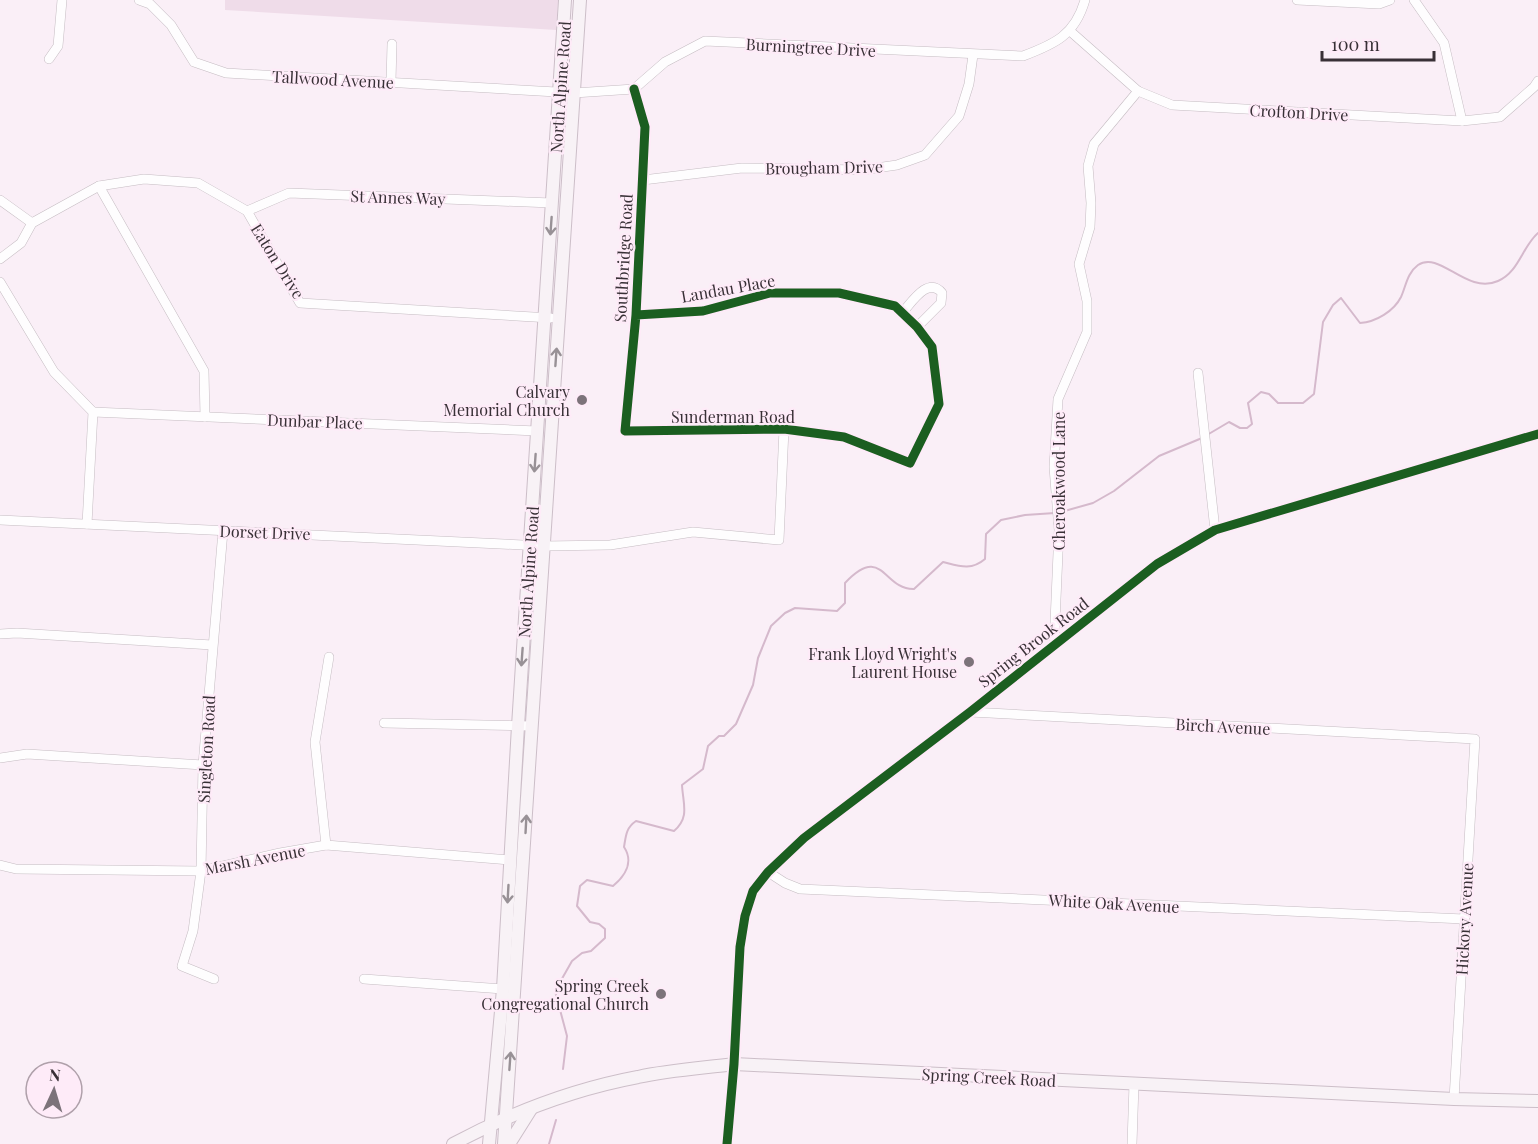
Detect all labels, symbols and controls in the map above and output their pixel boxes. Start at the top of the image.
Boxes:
street label: North Alpine Road [545,20,575,154]
scale bar [1322,24,1434,62]
text: 100 m [1331,32,1380,56]
street label: Burningtree Drive [745,33,877,61]
street label: Tallwood Avenue [271,65,395,93]
street label: Crofton Drive [1249,99,1349,125]
street label: Brougham Drive [765,155,883,179]
street label: St Annes Way [350,185,446,209]
street label: Southbridge Road [609,193,637,323]
one-way arrow [545,216,556,236]
street label: Eaton Drive [247,219,309,303]
street label: Landau Place [679,269,777,307]
one-way arrow [551,348,562,368]
place label: Calvary Memorial Church [443,381,571,420]
marker: Calvary Memorial Church [575,393,589,407]
street label: Sunderman Road [671,406,795,427]
street label: Dunbar Place [267,409,363,433]
street label: Cheroakwood Lane [1048,412,1069,550]
one-way arrow [529,452,540,472]
street label: North Alpine Road [513,505,543,639]
street label: Dorset Drive [219,520,311,544]
street label: Spring Brook Road [973,592,1093,692]
place label: Frank Lloyd Wright's Laurent House [808,643,957,682]
one-way arrow [517,647,528,667]
marker: Frank Lloyd Wright's Laurent House [962,655,976,669]
street label: Singleton Road [193,694,219,804]
street label: Birch Avenue [1175,713,1271,739]
one-way arrow [521,815,532,835]
street label: Marsh Avenue [203,839,307,879]
street label: Hickory Avenue [1451,862,1477,976]
one-way arrow [502,883,513,903]
street label: White Oak Avenue [1047,889,1180,917]
place label: Spring Creek Congregational Church [481,975,650,1014]
marker: Spring Creek Congregational Church [654,987,668,1001]
one-way arrow [504,1051,515,1071]
north arrow [24,1060,84,1120]
street label: Spring Creek Road [921,1063,1057,1091]
text: N [49,1064,62,1085]

